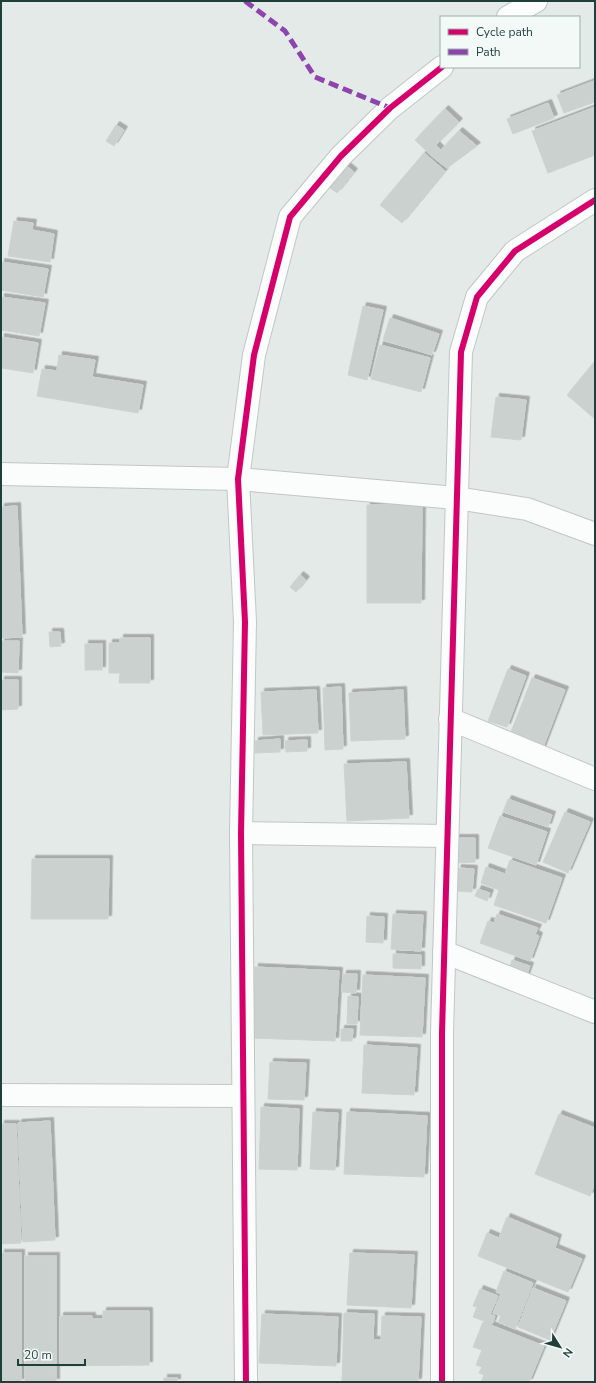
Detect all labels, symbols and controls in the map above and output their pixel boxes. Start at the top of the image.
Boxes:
legend [440,16,580,68]
text: Cycle path [476,24,533,40]
text: Path [476,44,501,60]
north arrow [540,1327,580,1367]
scale bar [18,1341,85,1367]
text: N [559,1345,576,1361]
text: 20 m [24,1347,52,1363]

